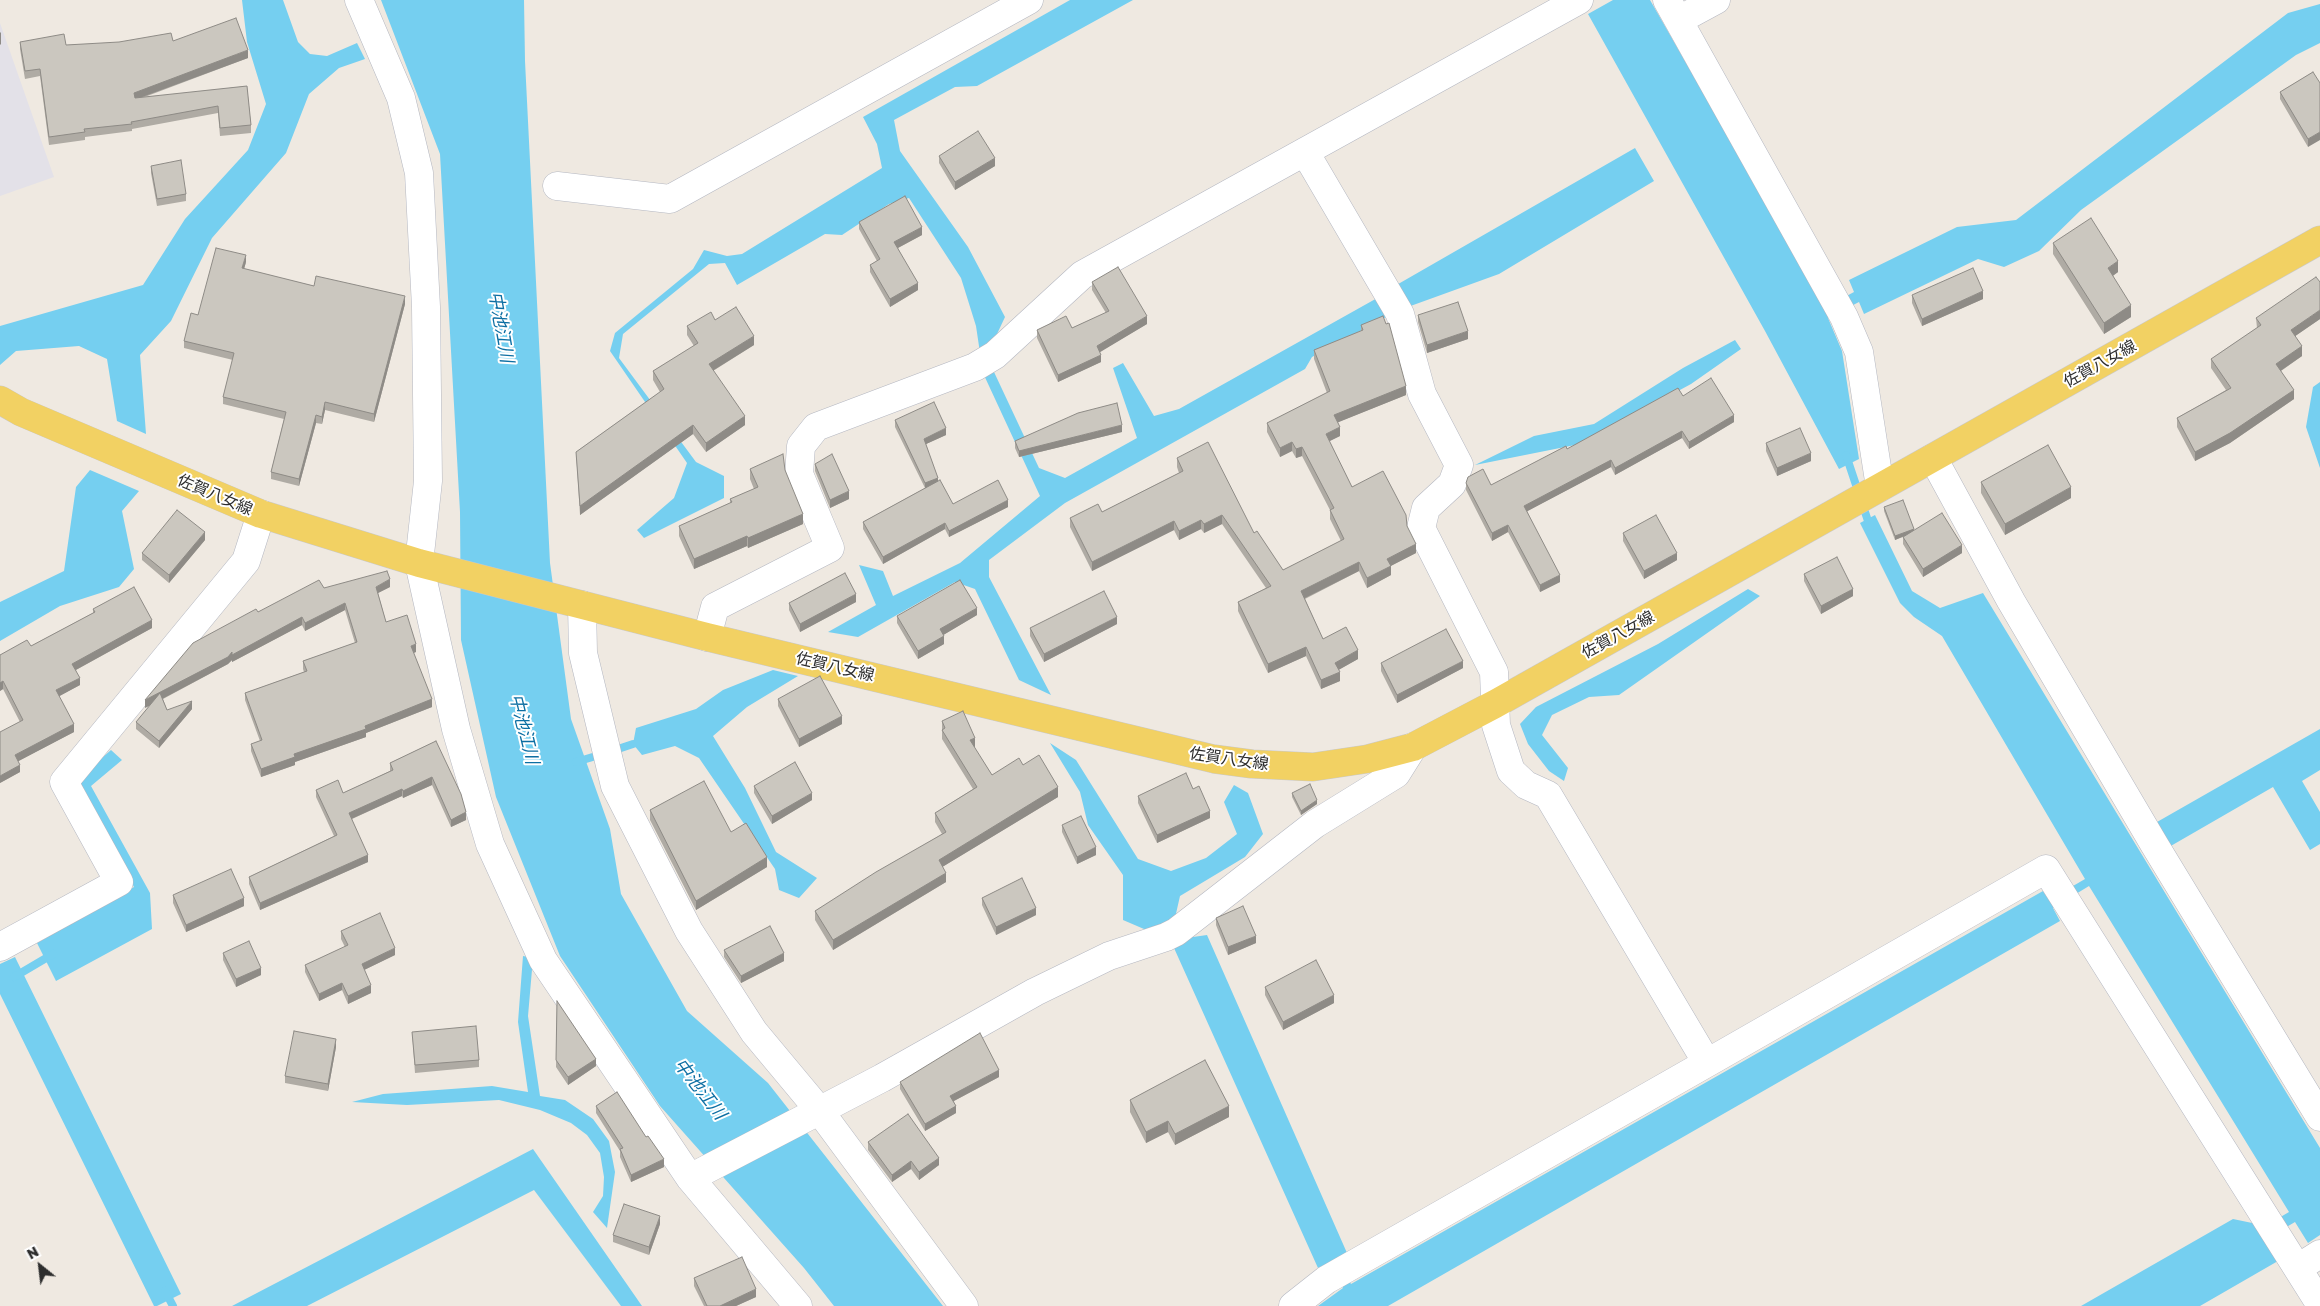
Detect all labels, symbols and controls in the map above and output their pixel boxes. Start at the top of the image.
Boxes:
water label: 中池江川 [484,290,518,364]
street label: 佐賀八女線 [2060,336,2140,392]
street label: 佐賀八女線 [174,471,256,519]
street label: 佐賀八女線 [1578,607,1658,663]
street label: 佐賀八女線 [794,649,876,685]
water label: 中池江川 [505,691,543,767]
street label: 佐賀八女線 [1188,744,1270,774]
water label: 中池江川 [669,1054,731,1124]
north arrow [15,1241,65,1291]
text: N [24,1242,41,1262]

